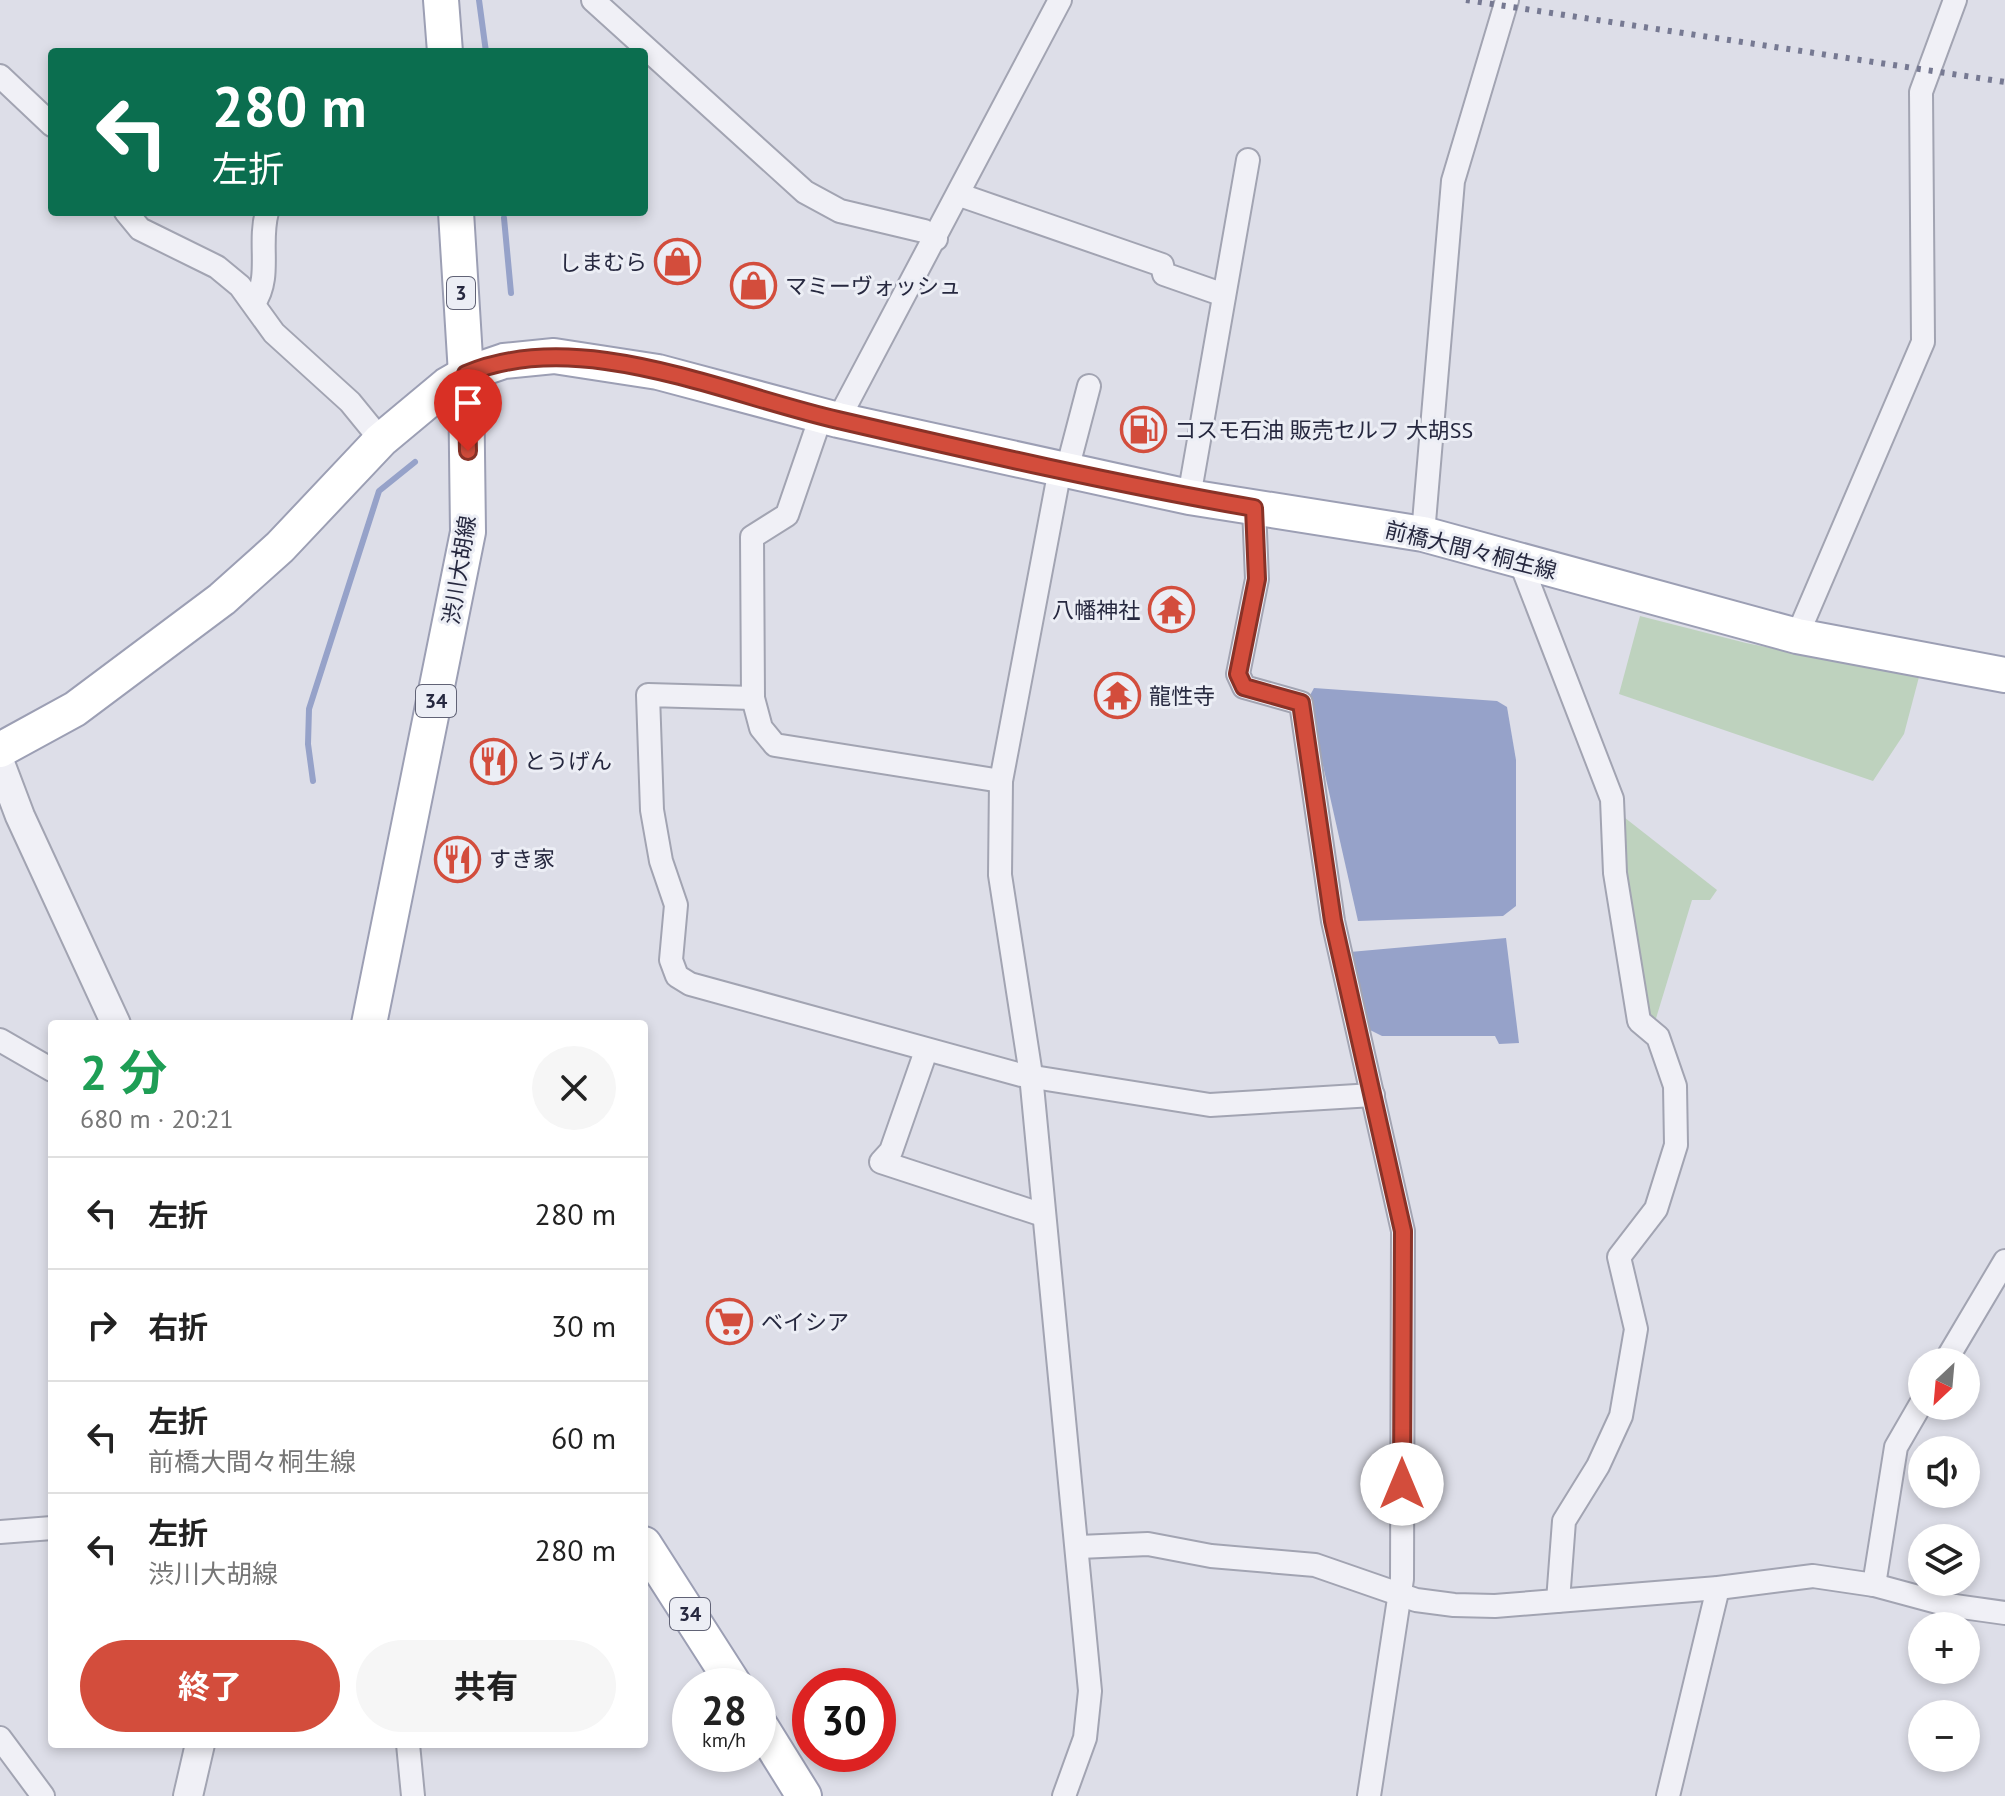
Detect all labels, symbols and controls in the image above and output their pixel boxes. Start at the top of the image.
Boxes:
text: 280 m [212,70,367,142]
icon: left [80,80,184,184]
text: 左折 [212,145,284,192]
shop icon: しまむら [654,238,702,286]
place label: しまむら [559,248,647,276]
shop icon: マミーヴォッシュ [730,262,778,310]
place label: マミーヴォッシュ [785,272,961,300]
road number: 3 [447,277,475,309]
pin [434,369,502,451]
icon: arrive [446,381,490,425]
fuel station icon: コスモ石油 販売セルフ 大胡SS [1119,406,1167,454]
place label: コスモ石油 販売セルフ 大胡SS [1174,416,1473,444]
street label: 渋川大胡線 [437,513,481,627]
street label: 前橋大間々桐生線 [1382,515,1560,585]
temple icon: 八幡神社 [1147,586,1195,634]
place label: 八幡神社 [1052,596,1140,624]
temple icon: 龍性寺 [1094,672,1142,720]
place label: 龍性寺 [1149,682,1215,710]
road number: 34 [416,685,456,717]
restaurant icon: とうげん [469,737,517,785]
place label: とうげん [524,747,612,775]
restaurant icon: すき家 [434,835,482,883]
place label: すき家 [489,845,555,873]
text: 2 分 [80,1041,167,1103]
button: close [532,1046,616,1130]
text: 680 m · 20:21 [80,1102,234,1135]
icon: left [80,1191,124,1235]
text: 280 m [535,1194,616,1233]
text: 左折 [148,1195,208,1234]
supermarket icon: ベイシア [706,1298,754,1346]
icon: right [80,1303,124,1347]
text: 30 m [551,1306,616,1345]
text: 右折 [148,1307,208,1346]
place label: ベイシア [761,1308,849,1336]
north arrow [1908,1348,1980,1420]
map controls [1908,1348,1980,1772]
text: 左折 [148,1401,208,1440]
icon: left [80,1415,124,1459]
text: 60 m [551,1418,616,1457]
button: sound [1908,1436,1980,1508]
position arrow [1360,1442,1444,1526]
text: 前橋大間々桐生線 [148,1445,356,1478]
text: 左折 [148,1513,208,1552]
button: layers [1908,1524,1980,1596]
icon: left [80,1527,124,1571]
text: 280 m [535,1530,616,1569]
text: 渋川大胡線 [148,1557,278,1590]
road number: 34 [670,1598,710,1630]
button: + [1908,1612,1980,1684]
button: 終了 [80,1640,340,1732]
button: 共有 [356,1640,616,1732]
speed limit sign: 30 [792,1668,896,1772]
text: 28 [701,1684,747,1736]
button: − [1908,1700,1980,1772]
text: km/h [702,1727,746,1753]

